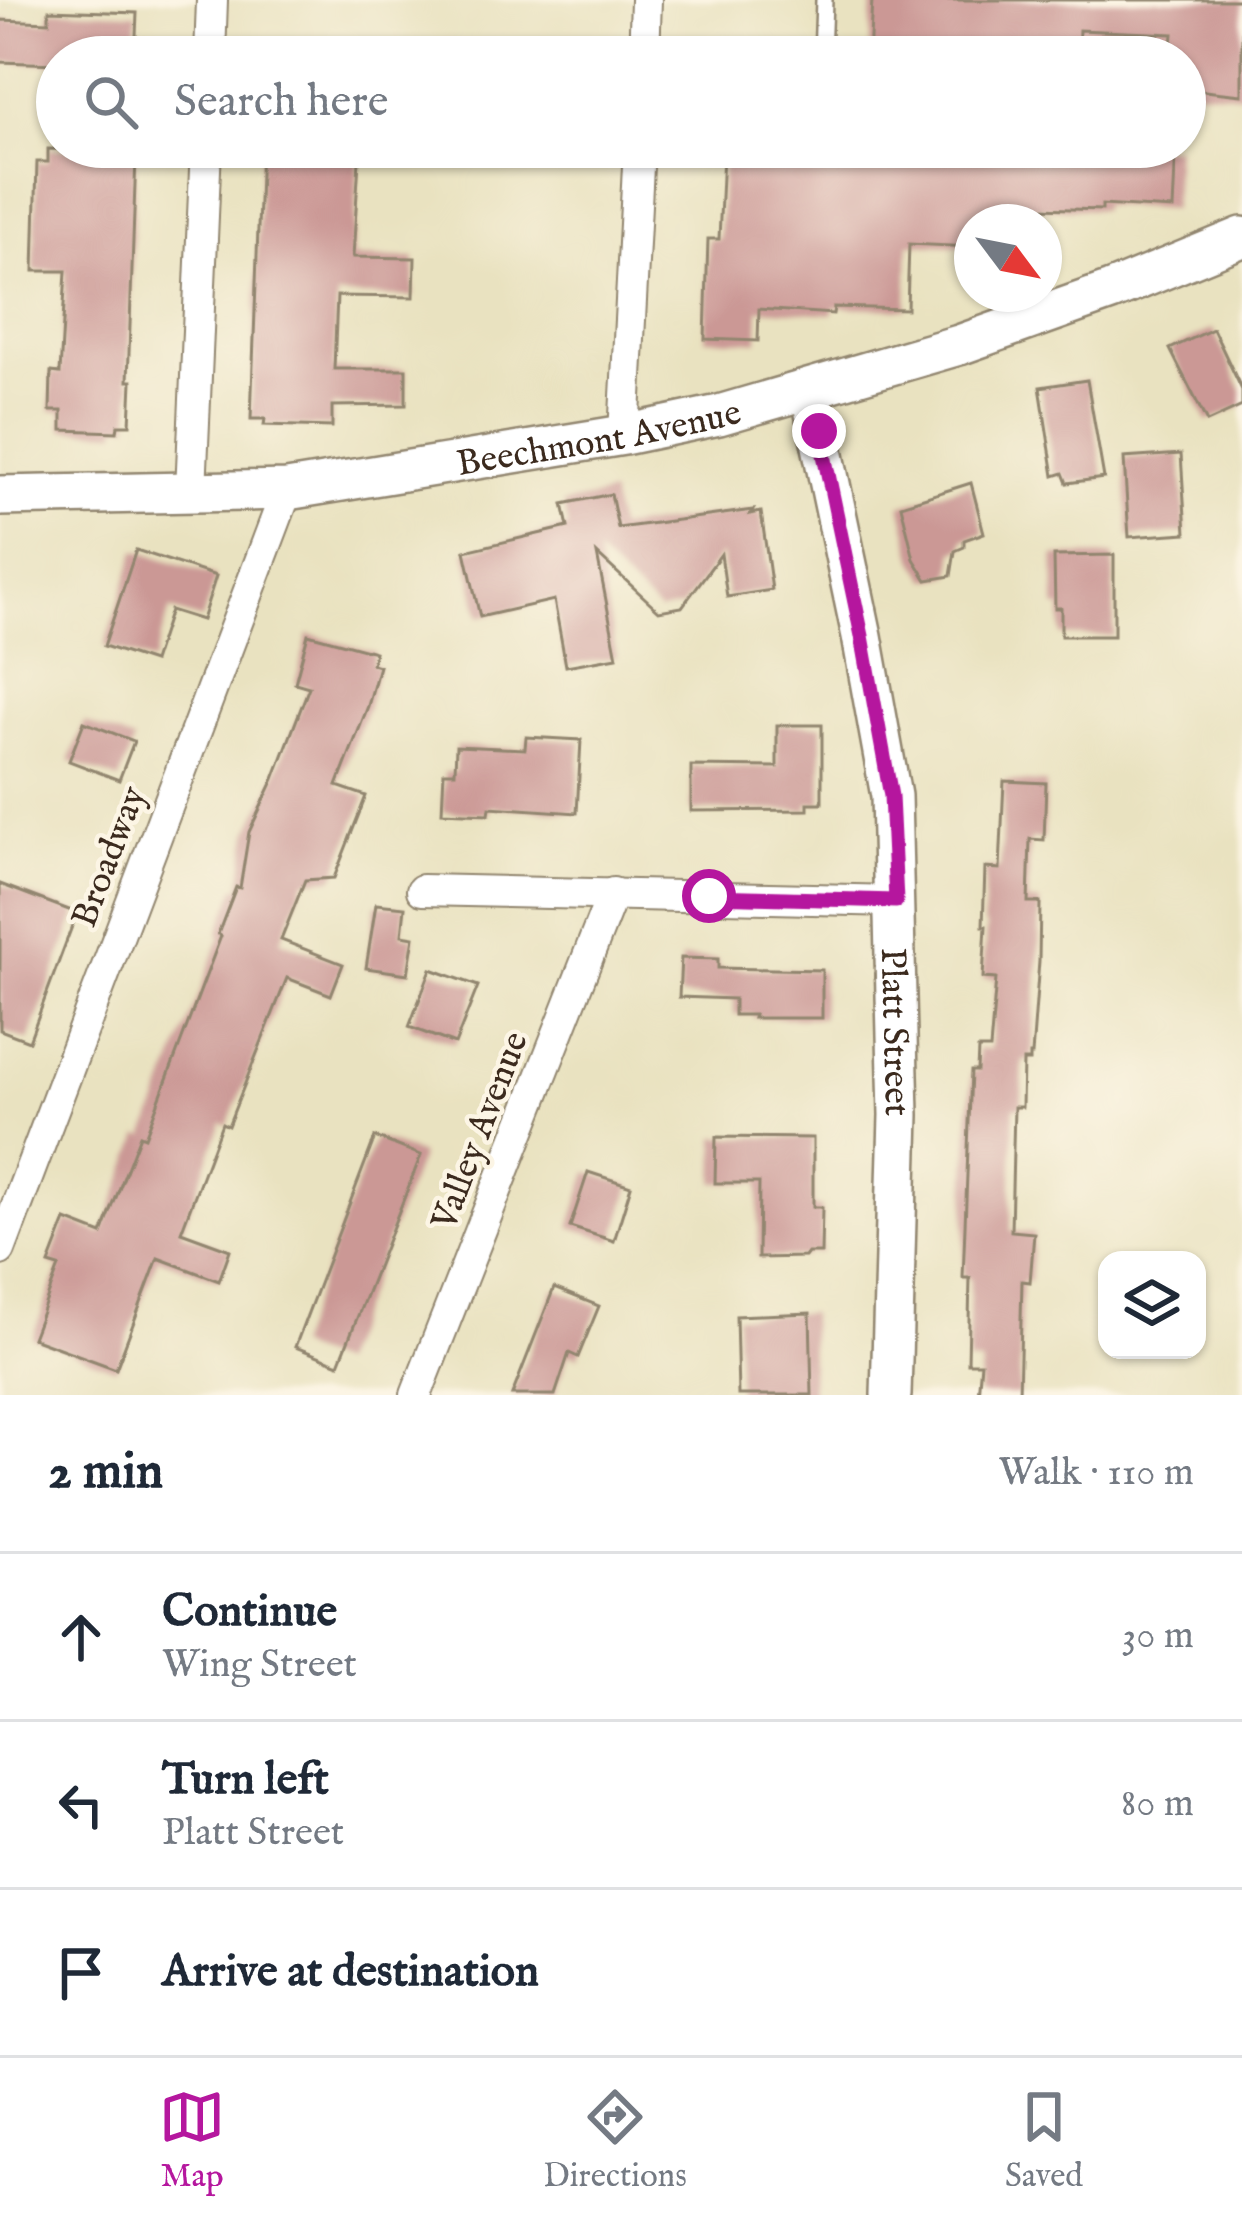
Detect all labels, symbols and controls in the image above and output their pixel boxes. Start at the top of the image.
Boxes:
search box [36,36,1206,168]
icon: search [78,69,144,135]
text: Search here [174,74,388,131]
north arrow [954,204,1062,312]
street label: Beechmont Avenue [454,390,747,488]
route end [792,404,846,458]
street label: Broadway [62,780,158,934]
route start [682,869,736,923]
street label: Platt Street [869,947,919,1117]
street label: Valley Avenue [422,1026,540,1238]
map controls [1098,1251,1206,1359]
button: layers [1098,1251,1206,1359]
text: 2 min [48,1441,163,1506]
text: Walk · 110 m [999,1449,1194,1498]
text: Continue [162,1584,337,1641]
icon: ahead [48,1604,114,1670]
text: 30 m [1122,1612,1194,1661]
text: Wing Street [162,1641,357,1690]
text: Turn left [162,1752,329,1809]
icon: left [48,1772,114,1838]
text: 80 m [1121,1780,1194,1829]
text: Platt Street [162,1809,344,1858]
icon: arrive [48,1940,114,2006]
text: Arrive at destination [162,1944,539,2001]
tab: Map [159,2084,225,2198]
tab: Directions [543,2084,687,2198]
tab: Saved [1005,2084,1083,2198]

